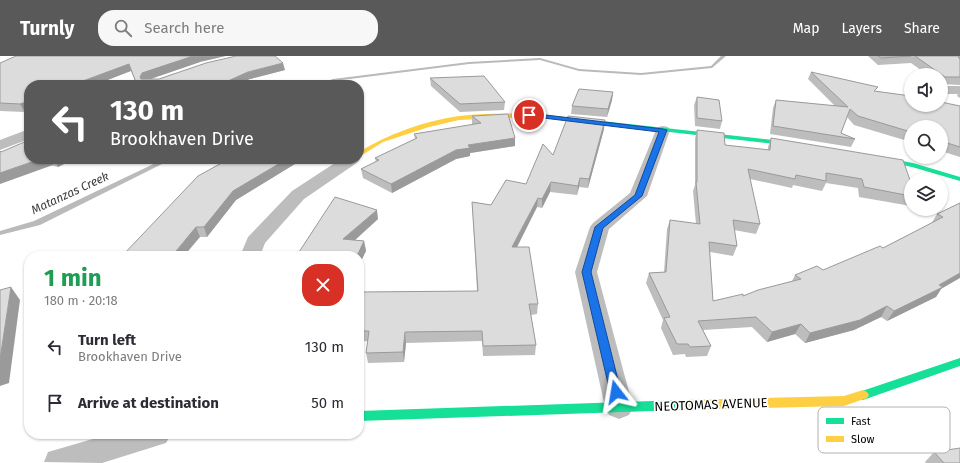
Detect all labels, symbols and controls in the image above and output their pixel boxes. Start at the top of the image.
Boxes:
search box [98,10,378,46]
text: Turnly [20,17,74,40]
icon: search [112,17,134,39]
text: Search here [144,19,224,37]
text: Map [793,20,819,37]
text: Layers [841,20,882,37]
text: Share [904,20,940,37]
map controls [904,68,948,216]
button: sound [904,68,948,112]
text: 130 m [110,94,184,127]
icon: left [44,96,96,148]
pin [512,98,546,132]
icon: arrive [518,104,540,126]
button: search [904,120,948,164]
text: Brookhaven Drive [110,128,254,150]
water label: Matanzas Creek [29,169,111,217]
button: layers [904,172,948,216]
text: 1 min [44,264,102,292]
button: close [302,264,344,306]
text: 180 m · 20:18 [44,293,118,308]
text: Turn left [78,331,136,349]
icon: left [44,336,66,358]
text: 130 m [305,338,344,356]
text: Brookhaven Drive [78,349,182,364]
position arrow [595,371,637,413]
icon: arrive [44,392,66,414]
text: Arrive at destination [78,394,219,412]
text: 50 m [311,394,344,412]
street label: NEOTOMAS AVENUE [654,395,768,414]
legend [818,407,950,453]
text: Fast [851,415,871,428]
text: Slow [851,433,875,446]

